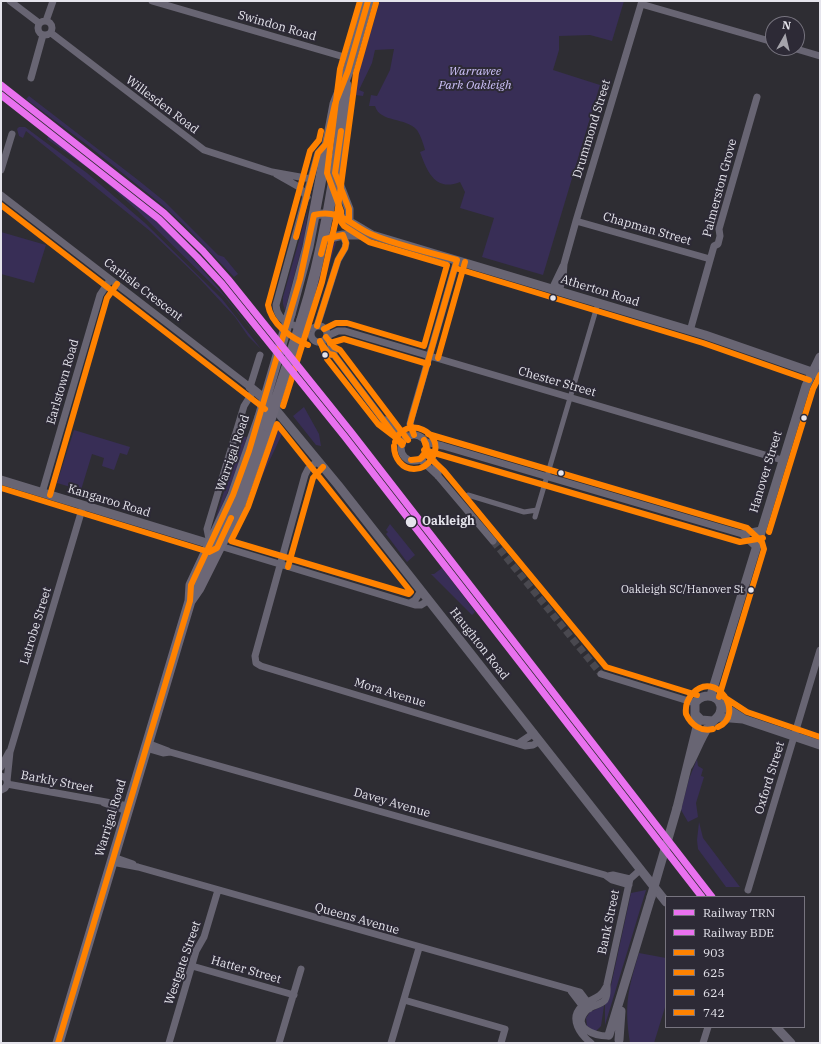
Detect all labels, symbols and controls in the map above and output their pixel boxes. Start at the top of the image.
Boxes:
street label: Swindon Road [236,8,318,44]
north arrow [765,16,805,56]
text: N [781,18,792,33]
park label: Warrawee Park Oakleigh [438,65,512,93]
street label: Willesden Road [123,73,201,137]
street label: Drummond Street [570,78,614,180]
street label: Palmerston Grove [700,137,740,239]
street label: Chapman Street [601,209,693,249]
street label: Carlisle Crescent [101,256,185,324]
street label: Atherton Road [559,272,641,310]
unlabelled marker [548,293,558,303]
street label: Earlstown Road [44,338,82,426]
unlabelled marker [320,350,330,360]
street label: Chester Street [517,364,597,400]
street label: Warrigal Road [213,413,253,493]
unlabelled marker [799,413,809,423]
street label: Hanover Street [747,429,785,515]
unlabelled marker [556,468,566,478]
street label: Kangaroo Road [66,482,152,520]
marker: Oakleigh [404,515,418,529]
place label: Oakleigh [422,515,475,529]
place label: Oakleigh SC/Hanover St [621,583,744,597]
marker: Oakleigh SC/Hanover St [746,585,756,595]
street label: Latrobe Street [17,586,55,666]
street label: Haughton Road [446,605,512,683]
street label: Mora Avenue [352,675,428,711]
street label: Oxford Street [752,740,788,816]
street label: Barkly Street [20,768,94,796]
street label: Warrigal Road [92,778,130,858]
street label: Davey Avenue [352,785,432,821]
street label: Bank Street [595,888,623,956]
legend [665,896,805,1028]
street label: Queens Avenue [313,900,401,938]
text: Railway TRN [703,905,775,920]
street label: Westgate Street [162,919,204,1007]
text: Railway BDE [703,925,774,940]
text: 903 [703,945,725,960]
street label: Hatter Street [209,953,283,987]
text: 625 [703,965,725,980]
text: 624 [703,985,725,1000]
text: 742 [703,1005,725,1020]

